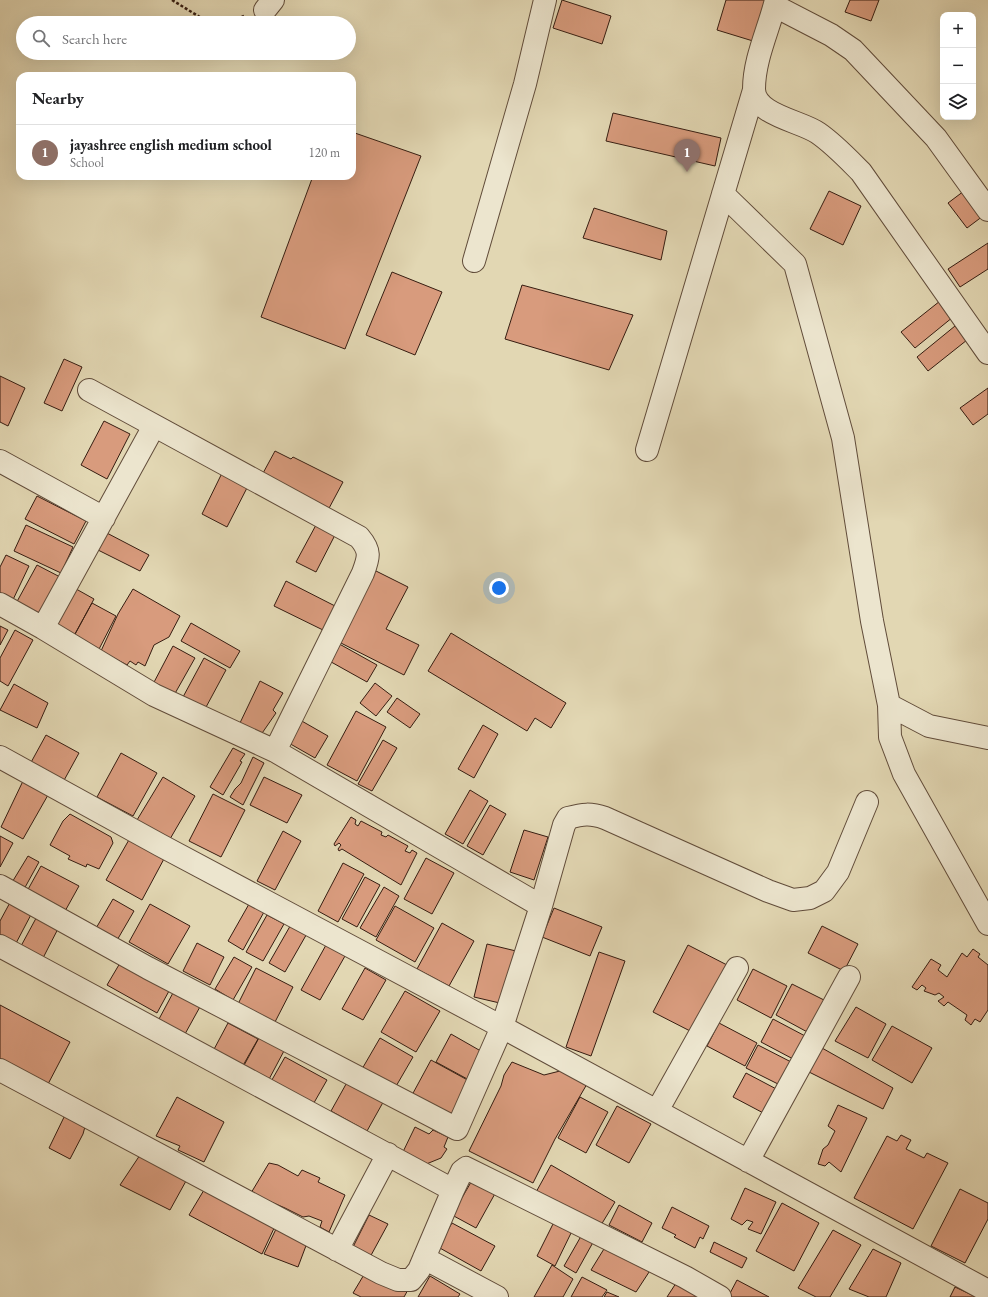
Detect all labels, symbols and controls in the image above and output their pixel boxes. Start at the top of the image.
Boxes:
map controls [940,12,976,120]
button: + [940,12,976,48]
search box [16,16,356,60]
icon: search [30,27,52,49]
text: Search here [62,29,127,48]
button: − [940,48,976,84]
button: layers [940,84,976,120]
text: Nearby [32,87,84,109]
text: jayashree english medium school [70,135,272,154]
pin: 1 [674,139,700,172]
text: 1 [42,144,48,161]
text: 120 m [309,144,340,161]
text: School [70,154,104,171]
your location [489,578,509,598]

